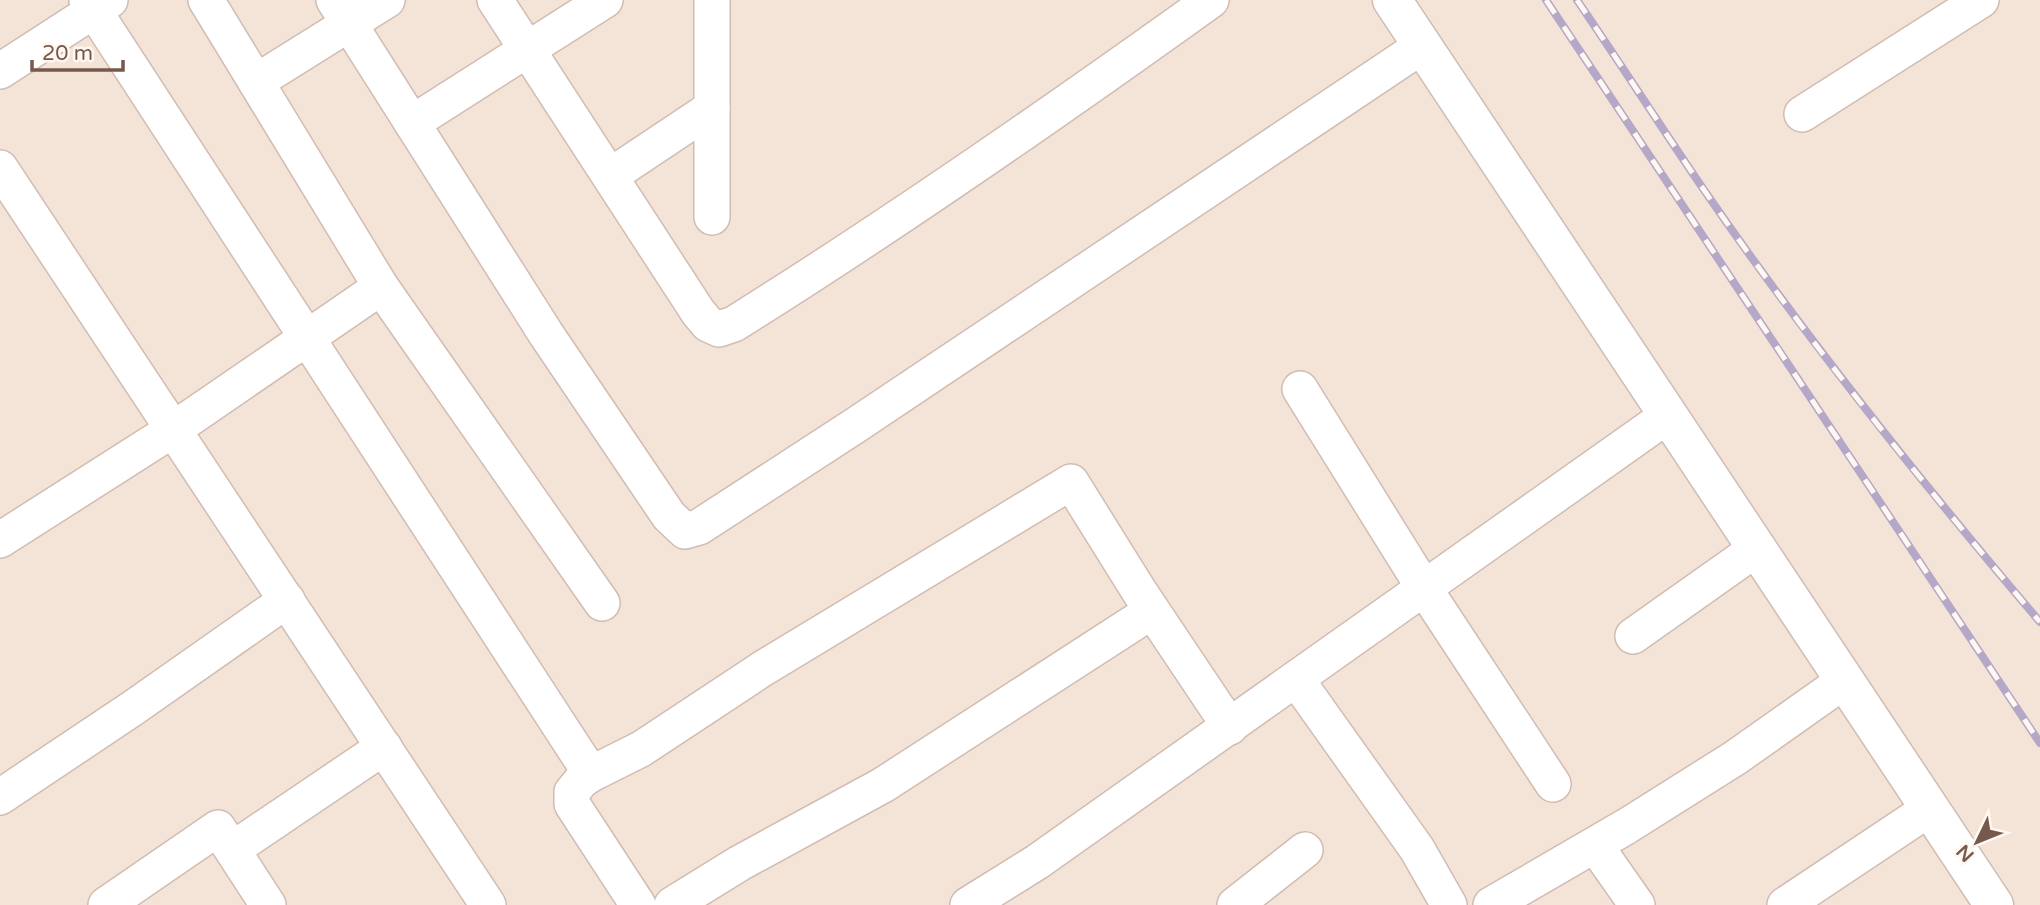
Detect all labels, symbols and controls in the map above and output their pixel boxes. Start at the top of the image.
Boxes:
scale bar [32,28,122,72]
text: 20 m [42,41,93,66]
north arrow [1942,807,2012,877]
text: N [1952,840,1979,866]

